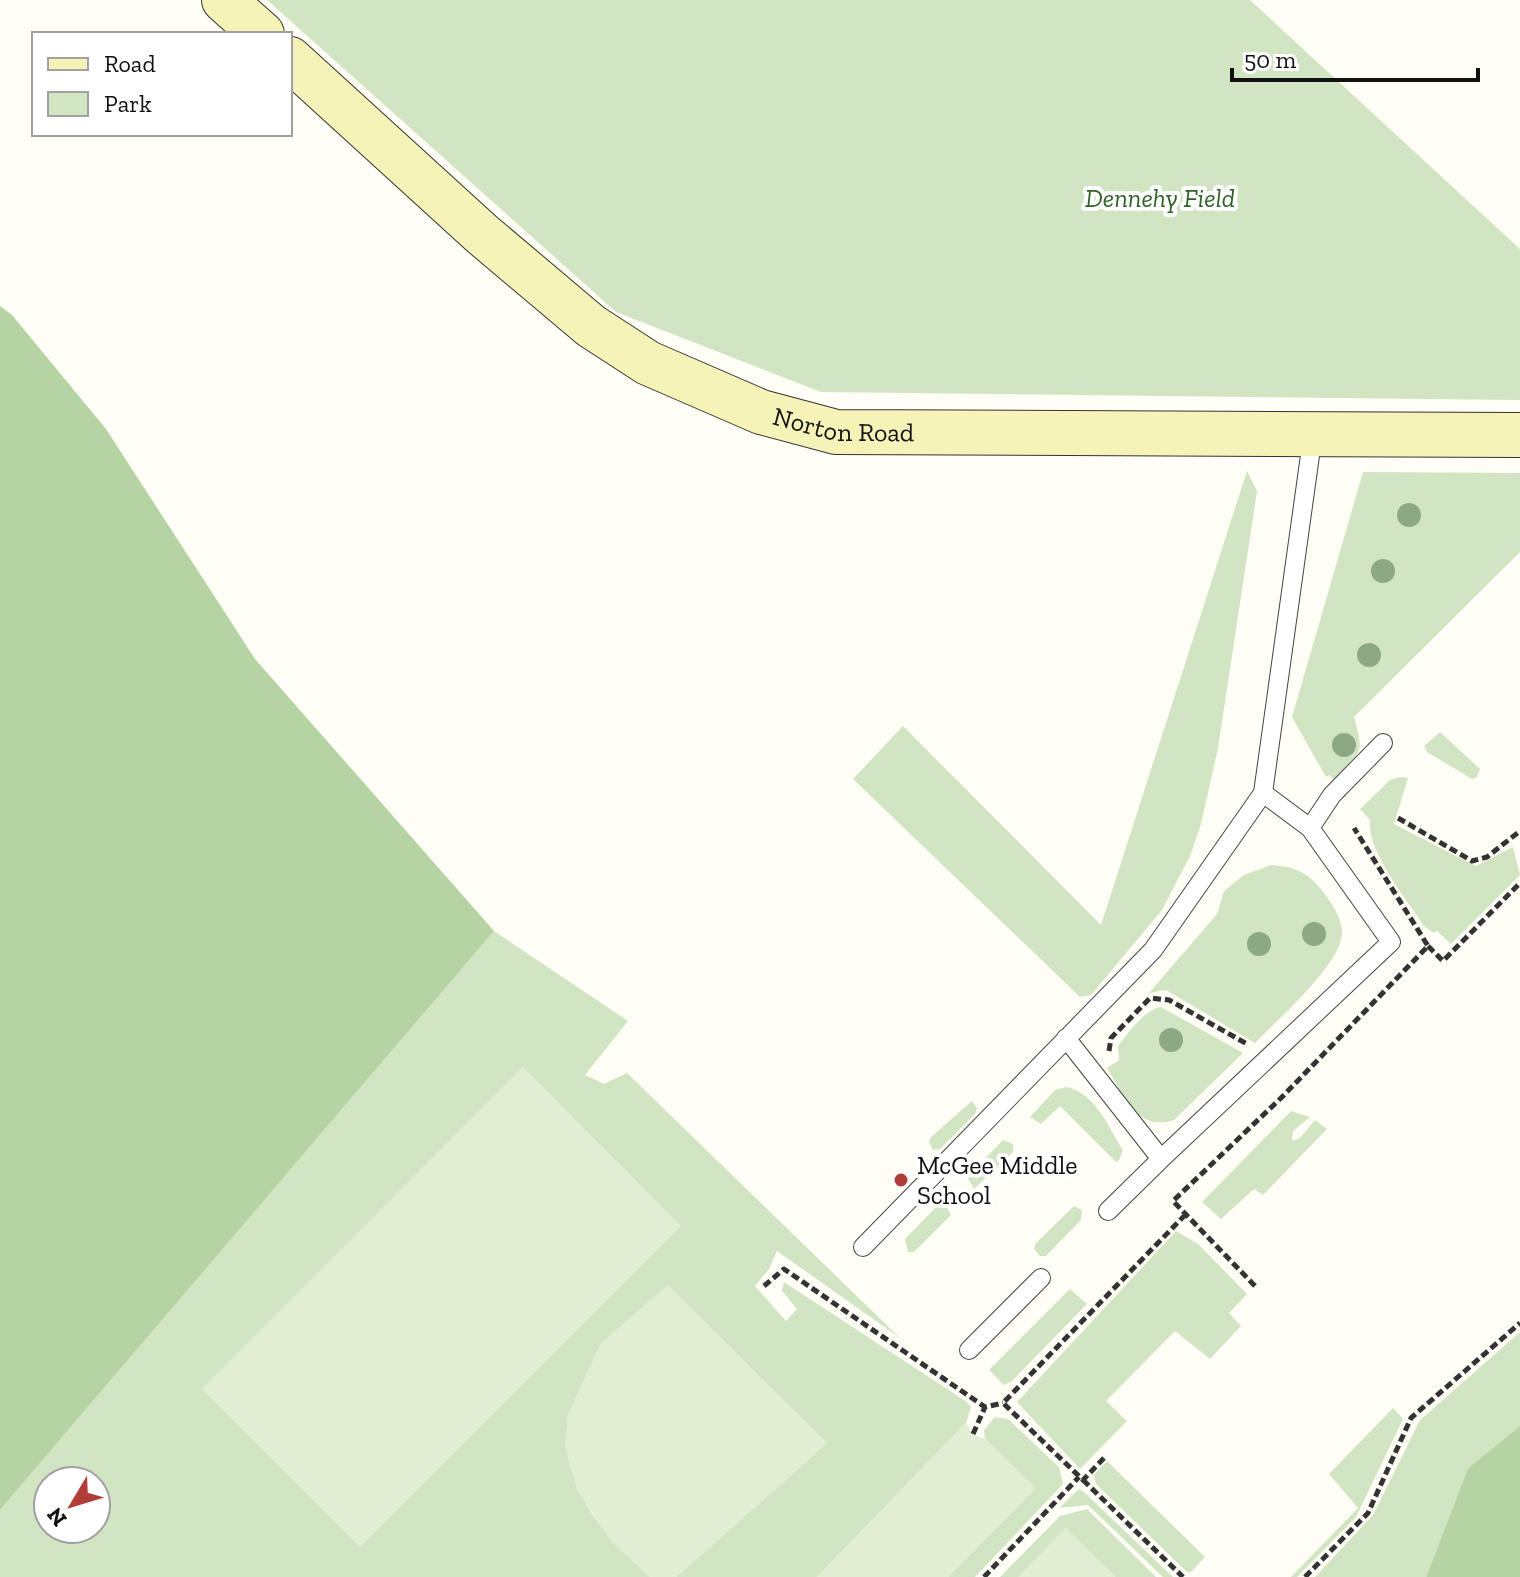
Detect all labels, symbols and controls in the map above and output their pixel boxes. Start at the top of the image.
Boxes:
legend [32,32,292,136]
scale bar [1232,32,1478,82]
text: 50 m [1244,45,1297,74]
text: Road [104,49,156,78]
text: Park [104,89,152,118]
park label: Dennehy Field [1085,182,1235,214]
street label: Norton Road [770,400,914,448]
place label: McGee Middle School [917,1149,1078,1211]
marker: McGee Middle School [892,1171,910,1189]
north arrow [32,1465,112,1545]
text: N [41,1502,72,1532]

